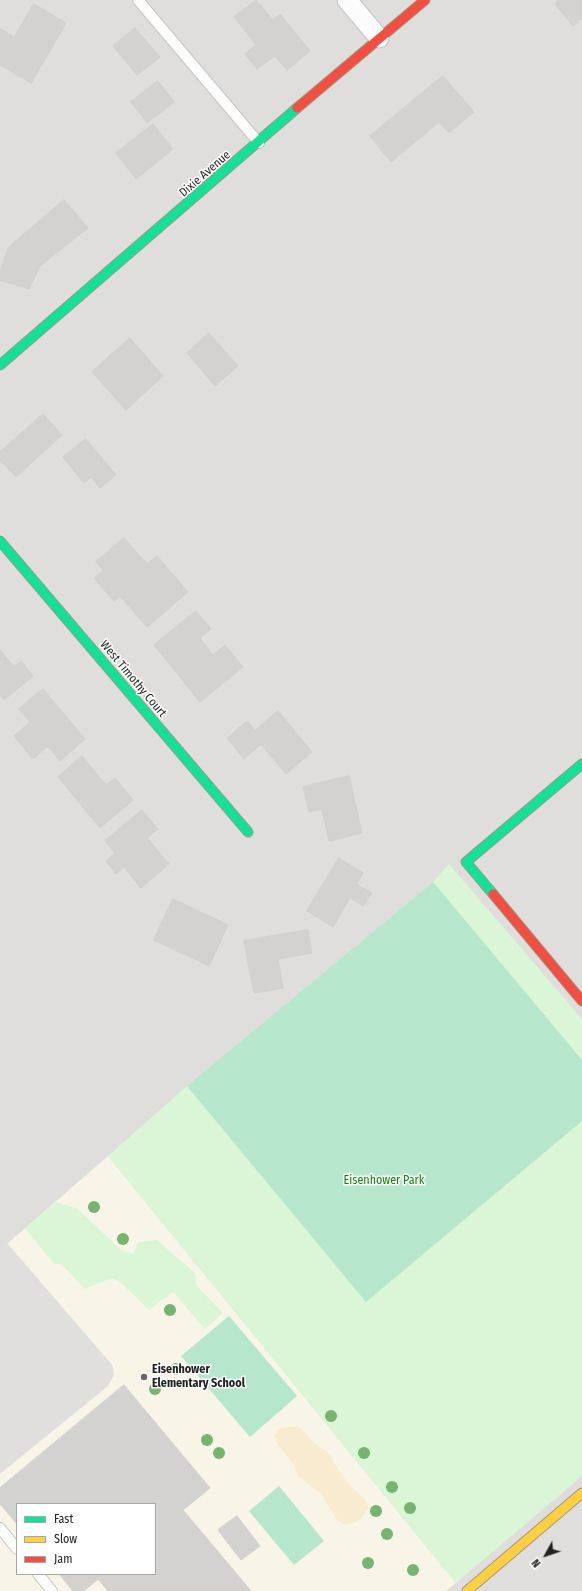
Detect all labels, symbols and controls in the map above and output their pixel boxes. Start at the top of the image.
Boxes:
street label: Dixie Avenue [176,148,234,200]
street label: West Timothy Court [97,638,169,720]
park label: Eisenhower Park [344,1174,424,1188]
place label: Eisenhower Elementary School [152,1363,245,1391]
marker: Eisenhower Elementary School [139,1372,149,1382]
legend [16,1503,156,1575]
text: Fast [54,1512,73,1526]
text: Slow [54,1532,77,1546]
north arrow [526,1535,566,1575]
text: Jam [54,1552,72,1566]
text: N [529,1556,544,1570]

